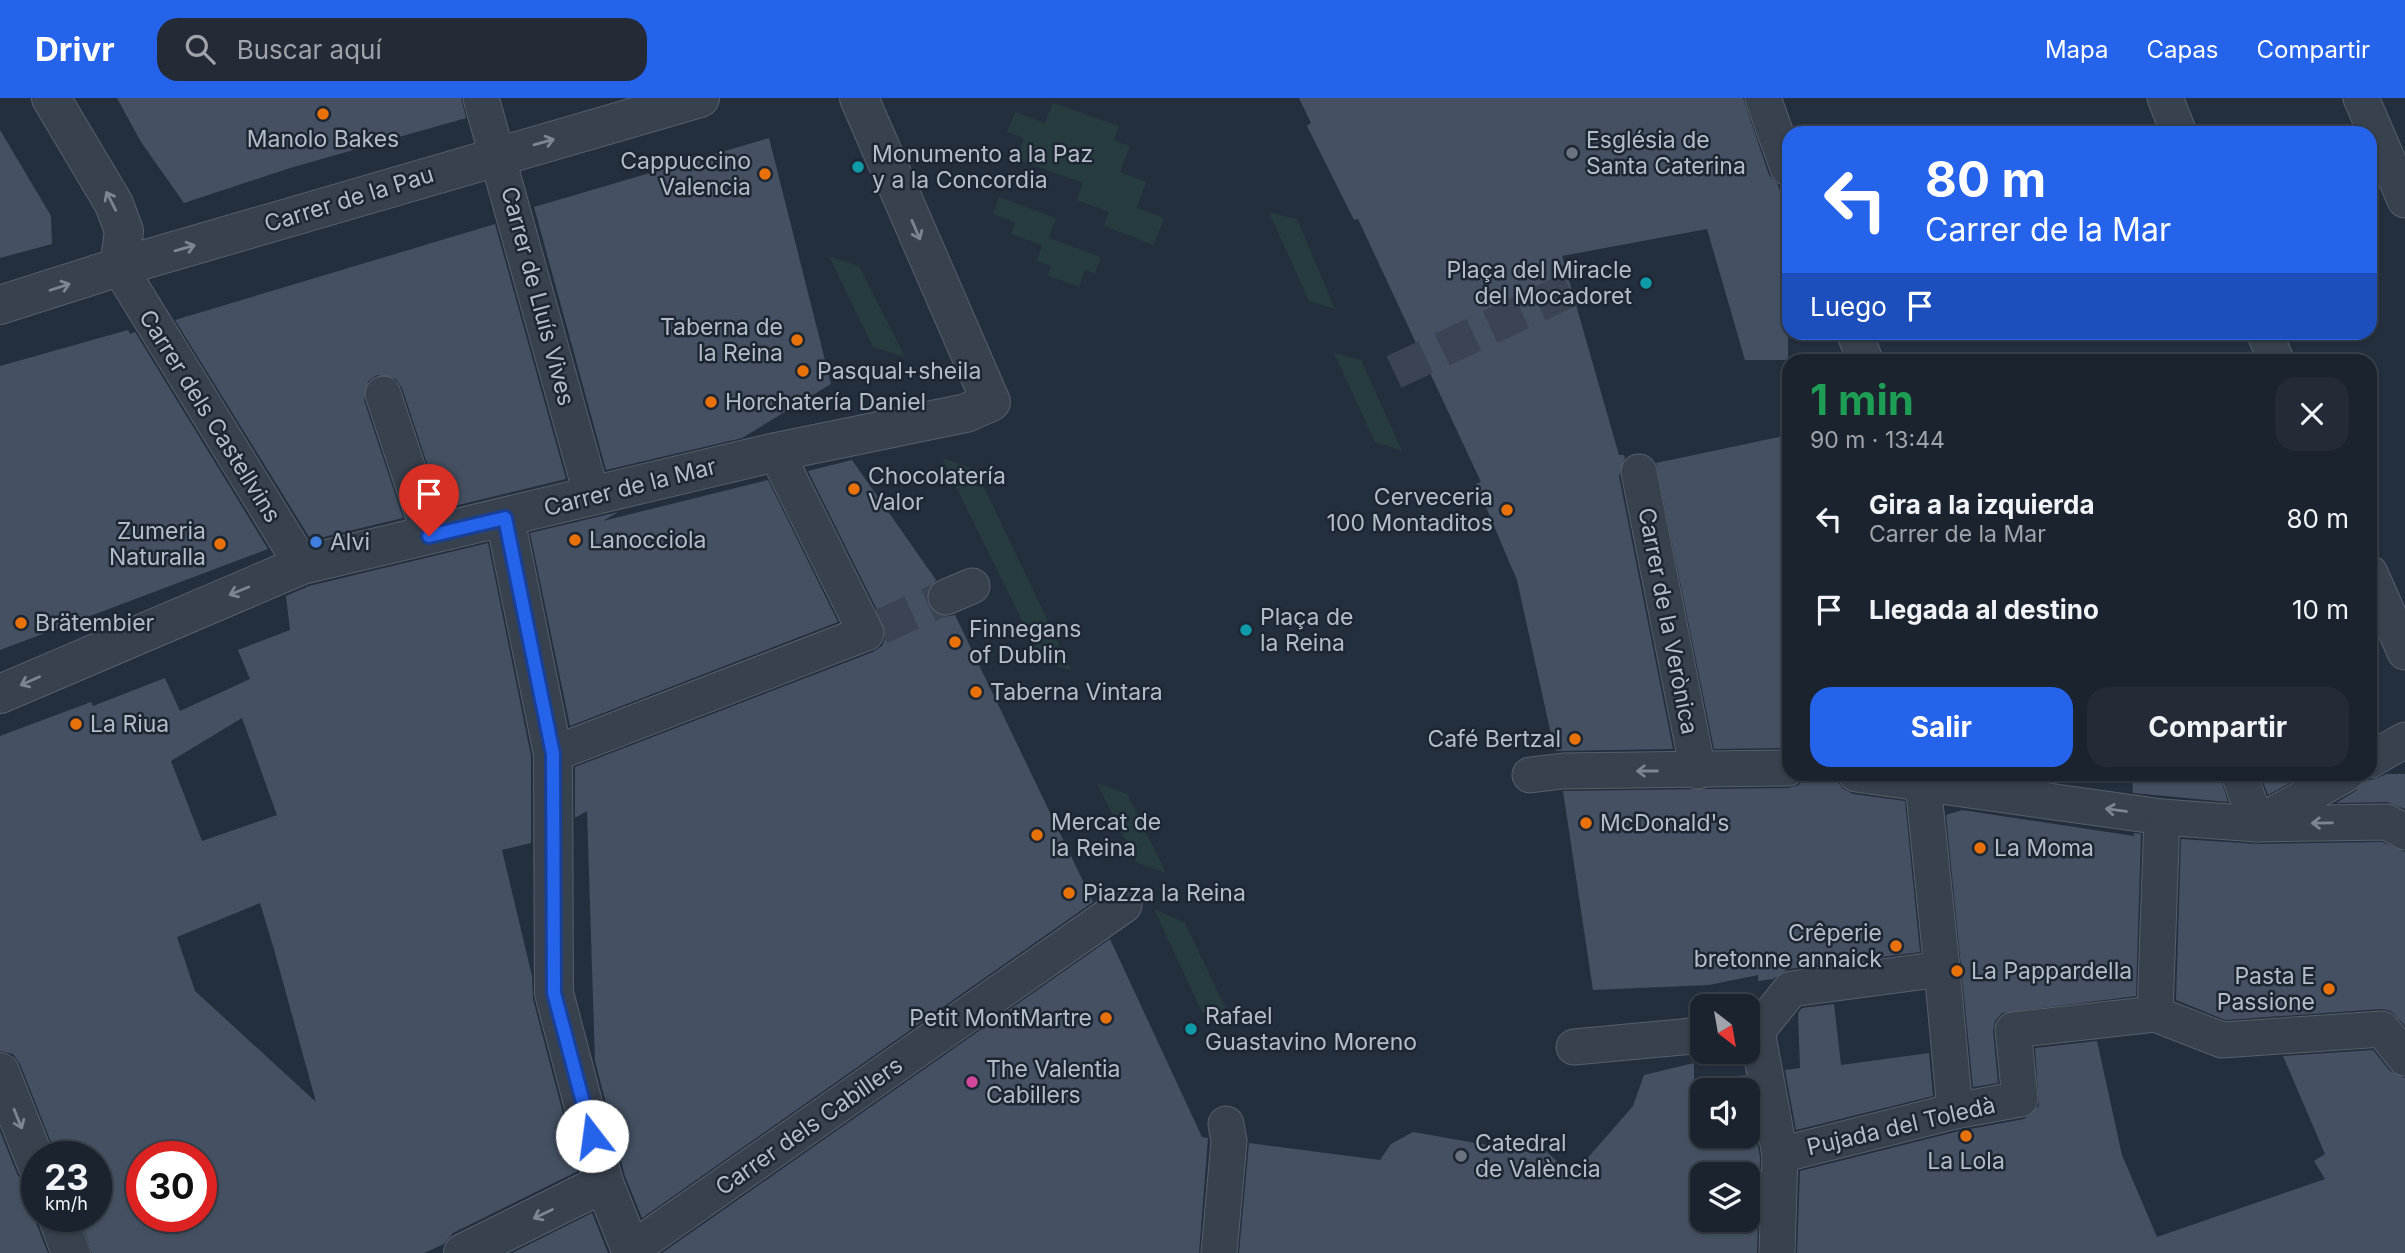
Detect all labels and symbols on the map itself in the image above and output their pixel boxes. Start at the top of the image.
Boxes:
marker: Manolo Bakes [315,106,331,122]
place label: Manolo Bakes [247,125,399,153]
place label: Església de Santa Caterina [1586,126,1746,180]
one-way arrow [533,134,555,147]
place label: Monumento a la Paz y a la Concordia [872,140,1093,194]
marker: Església de Santa Caterina [1564,145,1580,161]
place label: Cappuccino Valencia [620,147,751,201]
marker: Monumento a la Paz y a la Concordia [850,159,866,175]
street label: Carrer de la Pau [261,160,437,238]
marker: Cappuccino Valencia [757,166,773,182]
street label: Carrer de Lluís Vives [495,184,581,408]
one-way arrow [104,191,118,212]
one-way arrow [911,218,924,240]
one-way arrow [174,240,196,253]
place label: Plaça del Miracle del Mocadoret [1447,256,1632,310]
marker: Plaça del Miracle del Mocadoret [1638,275,1654,291]
one-way arrow [49,279,71,292]
street label: Carrer dels Castellvins [133,305,287,527]
place label: Taberna de la Reina [660,313,783,367]
marker: Taberna de la Reina [789,332,805,348]
place label: Pasqual+sheila [817,357,981,385]
marker: Pasqual+sheila [795,363,811,379]
place label: Horchatería Daniel [725,388,926,416]
marker: Horchatería Daniel [703,394,719,410]
street label: Carrer de la Mar [541,452,719,522]
place label: Chocolatería Valor [868,462,1006,516]
pin [399,464,459,536]
marker: Chocolatería Valor [846,481,862,497]
place label: Cerveceria 100 Montaditos [1327,483,1493,537]
marker: Cerveceria 100 Montaditos [1499,502,1515,518]
street label: Carrer de la Verònica [1632,505,1704,737]
place label: Zumeria Naturalla [109,517,206,571]
place label: Lanocciola [589,526,706,554]
place label: Alvi [330,528,370,556]
marker: Lanocciola [567,532,583,548]
marker: Alvi [308,534,324,550]
marker: Zumeria Naturalla [212,536,228,552]
one-way arrow [228,585,250,598]
place label: Plaça de la Reina [1260,603,1353,657]
place label: Brätembier [35,609,155,637]
marker: Brätembier [13,615,29,631]
place label: Finnegans of Dublin [969,615,1081,669]
marker: Plaça de la Reina [1238,622,1254,638]
marker: Finnegans of Dublin [947,634,963,650]
one-way arrow [19,675,41,688]
place label: Taberna Vintara [990,678,1163,706]
marker: Taberna Vintara [968,684,984,700]
place label: La Riua [90,710,169,738]
marker: La Riua [68,716,84,732]
place label: Café Bertzal [1427,725,1561,753]
marker: Café Bertzal [1567,731,1583,747]
one-way arrow [1636,764,1659,778]
one-way arrow [2105,804,2128,817]
place label: Mercat de la Reina [1051,808,1161,862]
place label: McDonald's [1600,809,1730,837]
marker: McDonald's [1578,815,1594,831]
one-way arrow [2311,816,2334,830]
marker: Mercat de la Reina [1029,827,1045,843]
place label: La Moma [1994,834,2094,862]
marker: La Moma [1972,840,1988,856]
place label: Piazza la Reina [1083,879,1246,907]
marker: Piazza la Reina [1061,885,1077,901]
place label: Crêperie bretonne annaick [1694,919,1882,973]
marker: Crêperie bretonne annaick [1888,938,1904,954]
place label: La Pappardella [1971,957,2132,985]
place label: Pasta E Passione [2217,962,2315,1016]
marker: La Pappardella [1949,963,1965,979]
marker: Pasta E Passione [2321,981,2337,997]
north arrow [1690,994,1760,1064]
place label: Rafael Guastavino Moreno [1205,1002,1417,1056]
place label: Petit MontMartre [909,1004,1092,1032]
marker: Petit MontMartre [1098,1010,1114,1026]
marker: Rafael Guastavino Moreno [1183,1021,1199,1037]
street label: Carrer dels Cabillers [710,1051,908,1201]
place label: The Valentia Cabillers [986,1055,1121,1109]
marker: The Valentia Cabillers [964,1074,980,1090]
street label: Pujada del Toledà [1804,1091,1998,1161]
position arrow [555,1099,629,1173]
one-way arrow [13,1107,26,1129]
marker: La Lola [1958,1128,1974,1144]
place label: Catedral de València [1475,1129,1601,1183]
speed limit sign: 30 [126,1141,217,1232]
place label: La Lola [1927,1147,2005,1175]
marker: Catedral de València [1453,1148,1469,1164]
one-way arrow [533,1207,554,1221]

